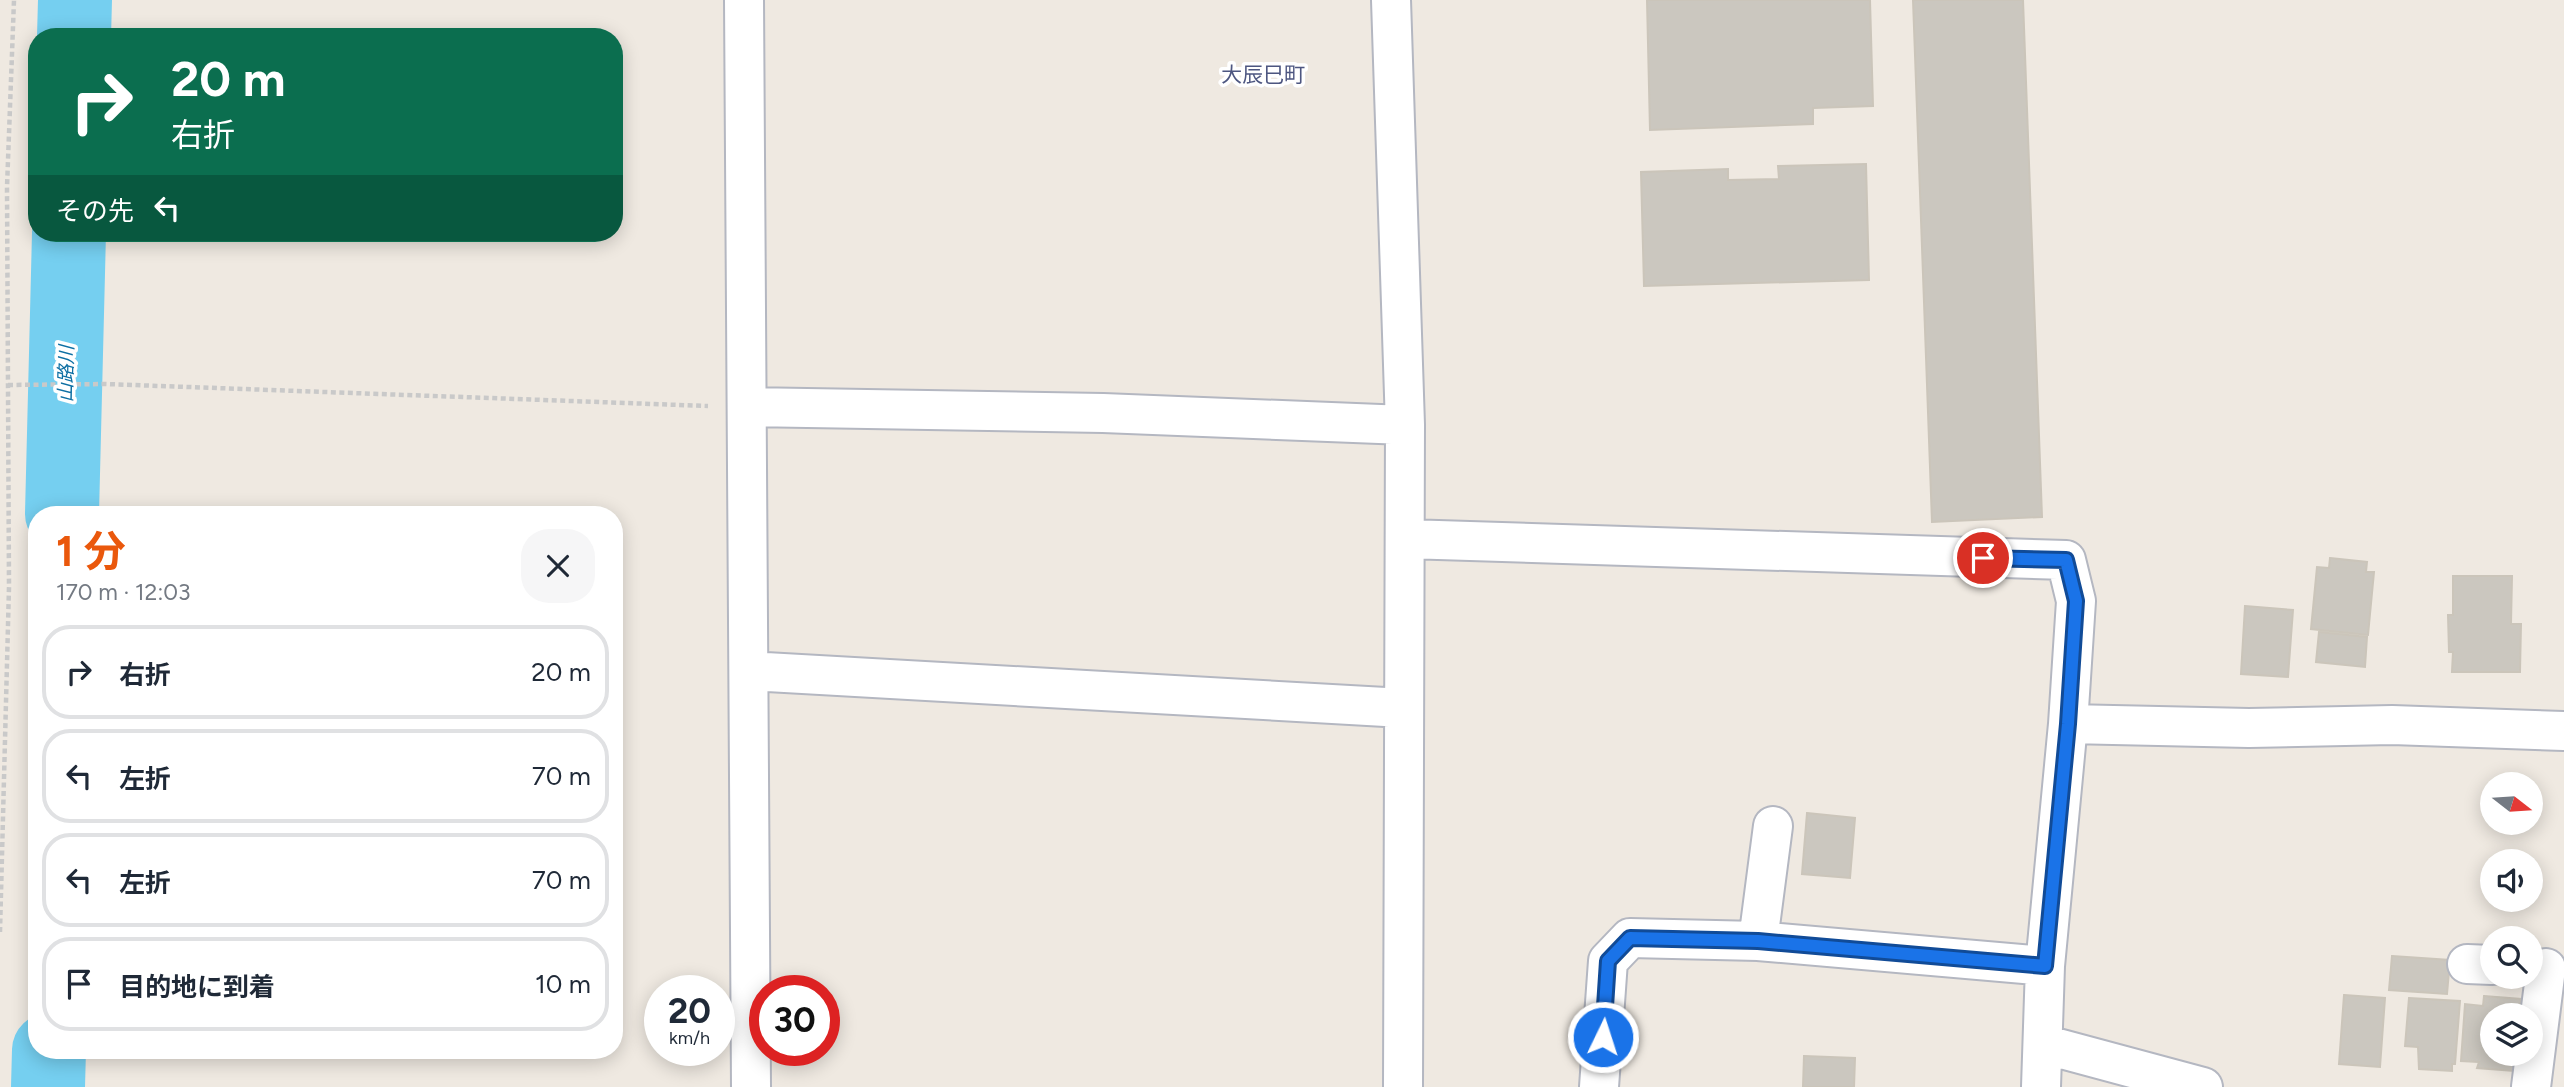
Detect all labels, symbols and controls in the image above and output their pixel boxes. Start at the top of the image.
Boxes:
text: 20 m [171,49,286,108]
icon: right [56,56,147,147]
district label: 大辰巳町 [1221,62,1305,87]
text: 右折 [171,116,235,154]
icon: left [148,189,186,227]
text: その先 [56,195,134,227]
water label: 山路川 [54,343,78,403]
text: 1 分 [56,526,126,577]
pin [1953,528,2013,588]
button: close [521,529,595,603]
icon: arrive [1964,539,2002,577]
text: 170 m · 12:03 [56,578,190,606]
icon: right [60,653,98,691]
text: 20 m [531,656,591,688]
text: 右折 [119,659,171,691]
icon: left [60,757,98,795]
text: 70 m [532,760,591,792]
text: 左折 [119,763,171,795]
north arrow [2480,772,2543,835]
map controls [2480,772,2543,1066]
button: sound [2480,849,2543,912]
icon: left [60,861,98,899]
text: 70 m [532,864,591,896]
text: 左折 [119,867,171,899]
button: search [2480,926,2543,989]
icon: arrive [60,965,98,1003]
text: 10 m [535,968,591,1000]
text: 目的地に到着 [119,971,275,1003]
speed limit sign: 30 [749,975,840,1066]
text: 20 [668,990,711,1032]
position arrow [1566,1000,1640,1074]
button: layers [2480,1003,2543,1066]
text: km/h [669,1027,710,1049]

